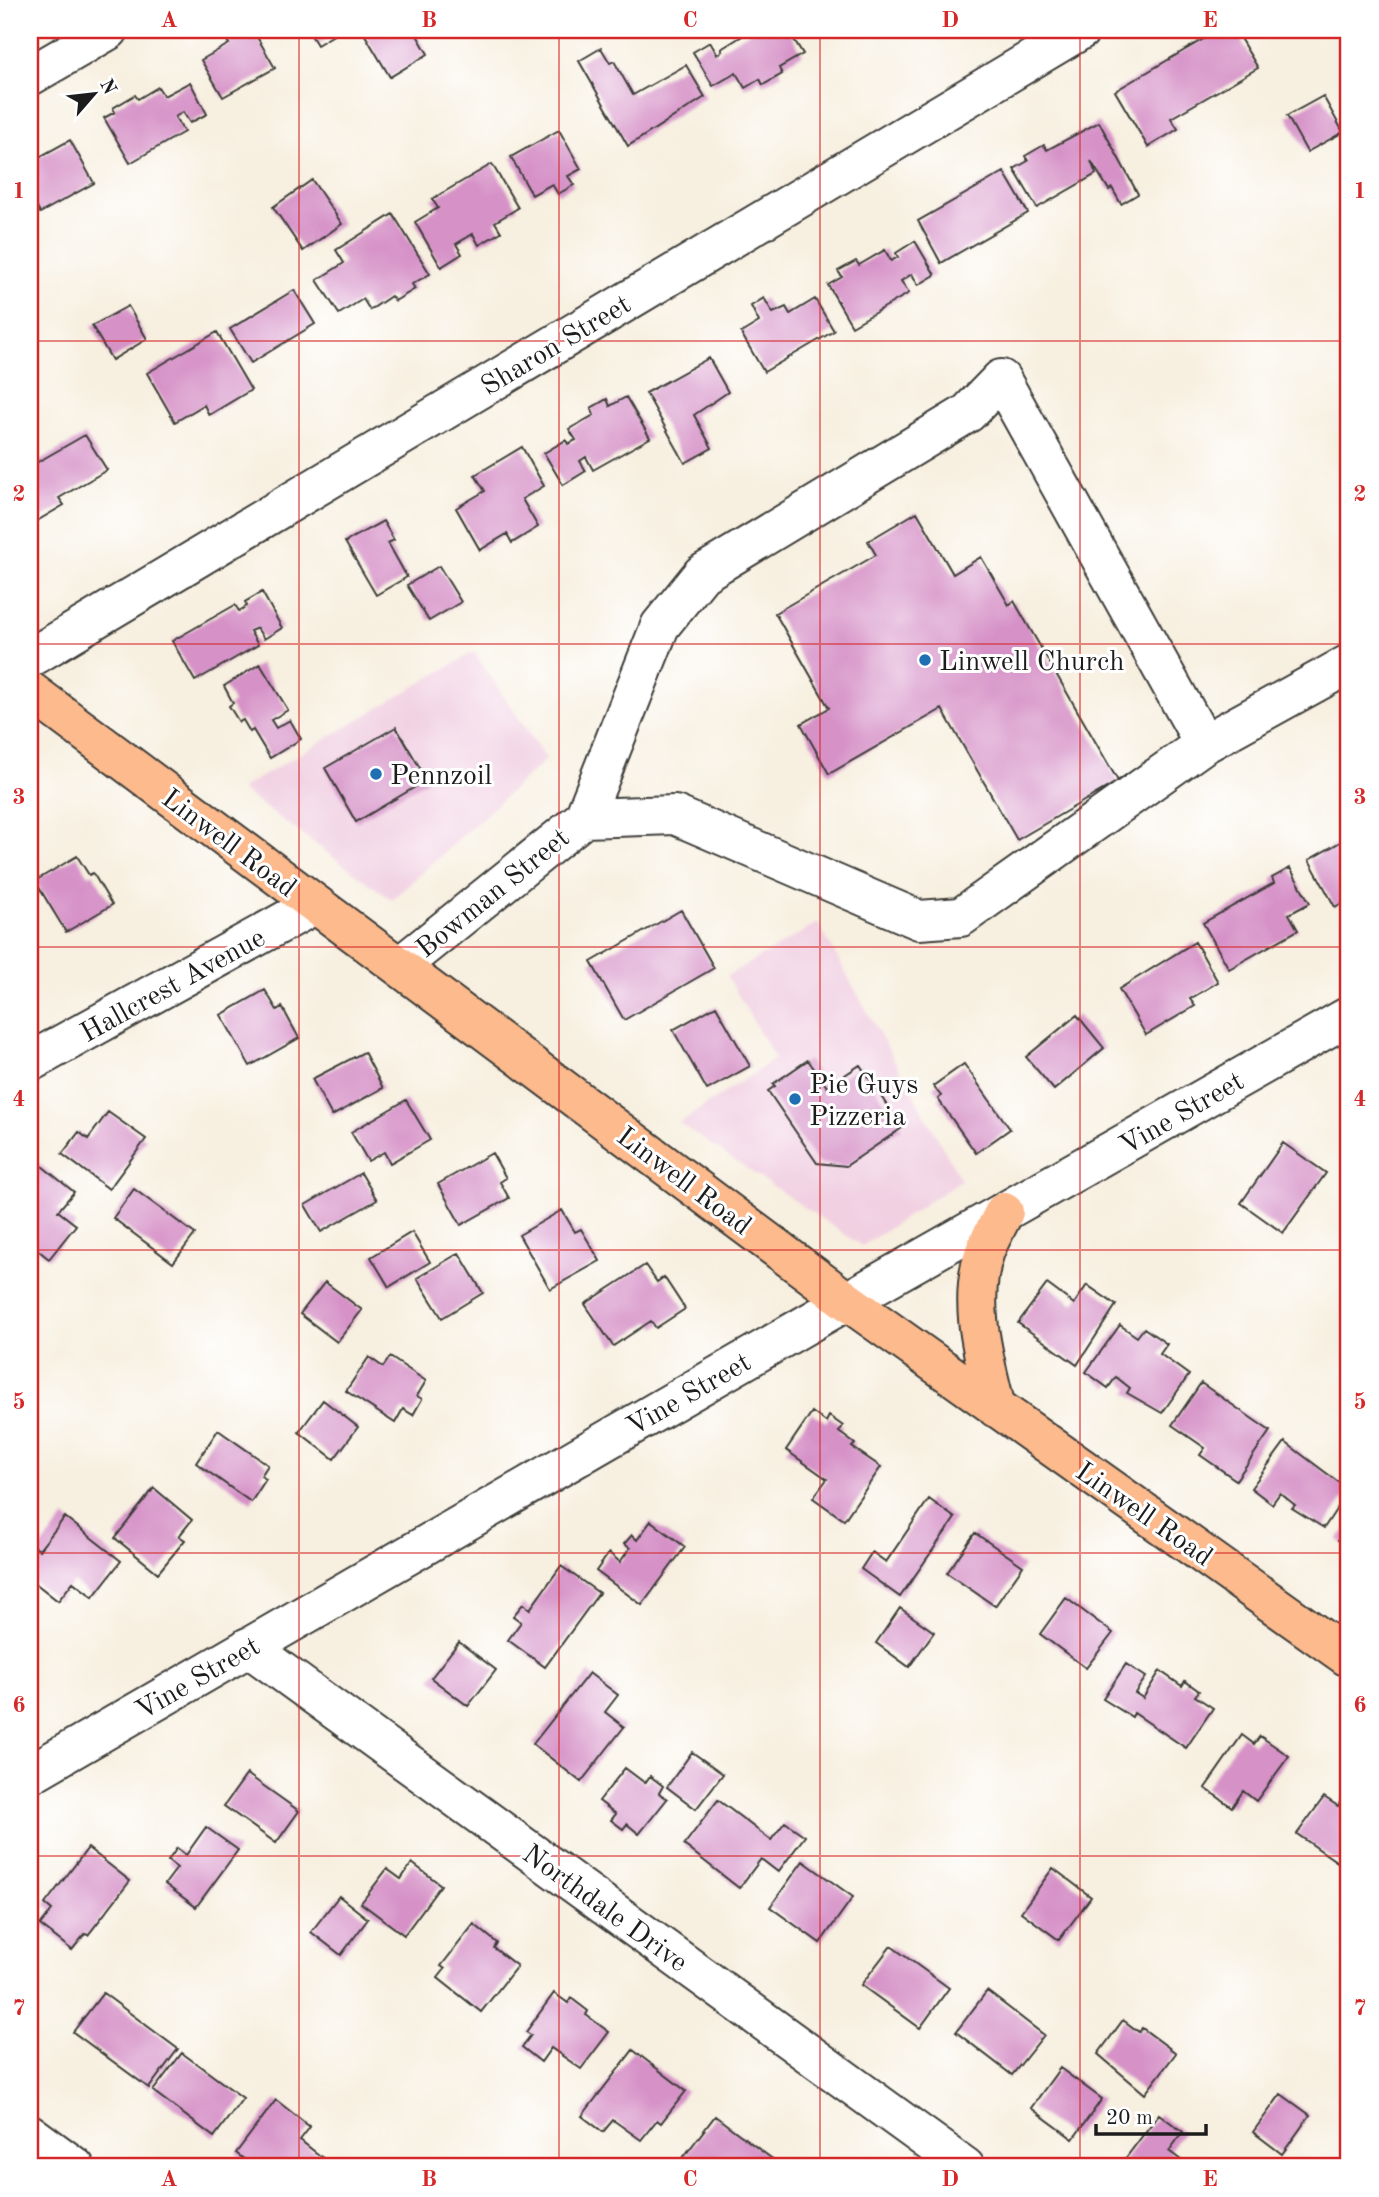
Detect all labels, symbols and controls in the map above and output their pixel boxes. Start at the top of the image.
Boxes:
text: A [160,9,178,32]
text: B [421,9,437,32]
text: C [682,9,698,32]
text: D [941,9,959,32]
text: E [1202,9,1218,32]
north arrow [60,60,130,130]
text: N [95,76,119,98]
text: 1 [12,180,26,203]
text: 1 [1353,180,1367,203]
street label: Sharon Street [477,291,636,402]
text: 2 [12,483,26,506]
text: 2 [1353,483,1367,506]
place label: Linwell Church [939,649,1125,677]
marker: Linwell Church [917,652,933,668]
place label: Pennzoil [390,763,492,791]
marker: Pennzoil [368,766,384,782]
street label: Linwell Road [156,785,301,904]
text: 3 [12,786,26,809]
text: 3 [1353,786,1367,809]
street label: Bowman Street [412,824,576,964]
street label: Hallcrest Avenue [76,924,270,1049]
street label: Vine Street [1116,1068,1249,1161]
place label: Pie Guys Pizzeria [809,1072,918,1132]
text: 4 [12,1088,26,1111]
text: 4 [1353,1088,1367,1111]
marker: Pie Guys Pizzeria [787,1091,803,1107]
street label: Linwell Road [611,1123,756,1242]
street label: Vine Street [623,1349,756,1442]
text: 5 [12,1391,26,1414]
text: 5 [1353,1391,1367,1414]
street label: Linwell Road [1070,1458,1217,1573]
street label: Vine Street [132,1633,265,1726]
text: 6 [12,1694,26,1717]
text: 6 [1353,1694,1367,1717]
street label: Northdale Drive [517,1841,692,1978]
text: 7 [12,1997,26,2020]
text: 7 [1353,1997,1367,2020]
scale bar [1096,2092,1206,2136]
text: 20 m [1106,2108,1153,2129]
text: A [160,2168,178,2191]
text: B [421,2168,437,2191]
text: C [682,2168,698,2191]
text: D [941,2168,959,2191]
text: E [1202,2168,1218,2191]

